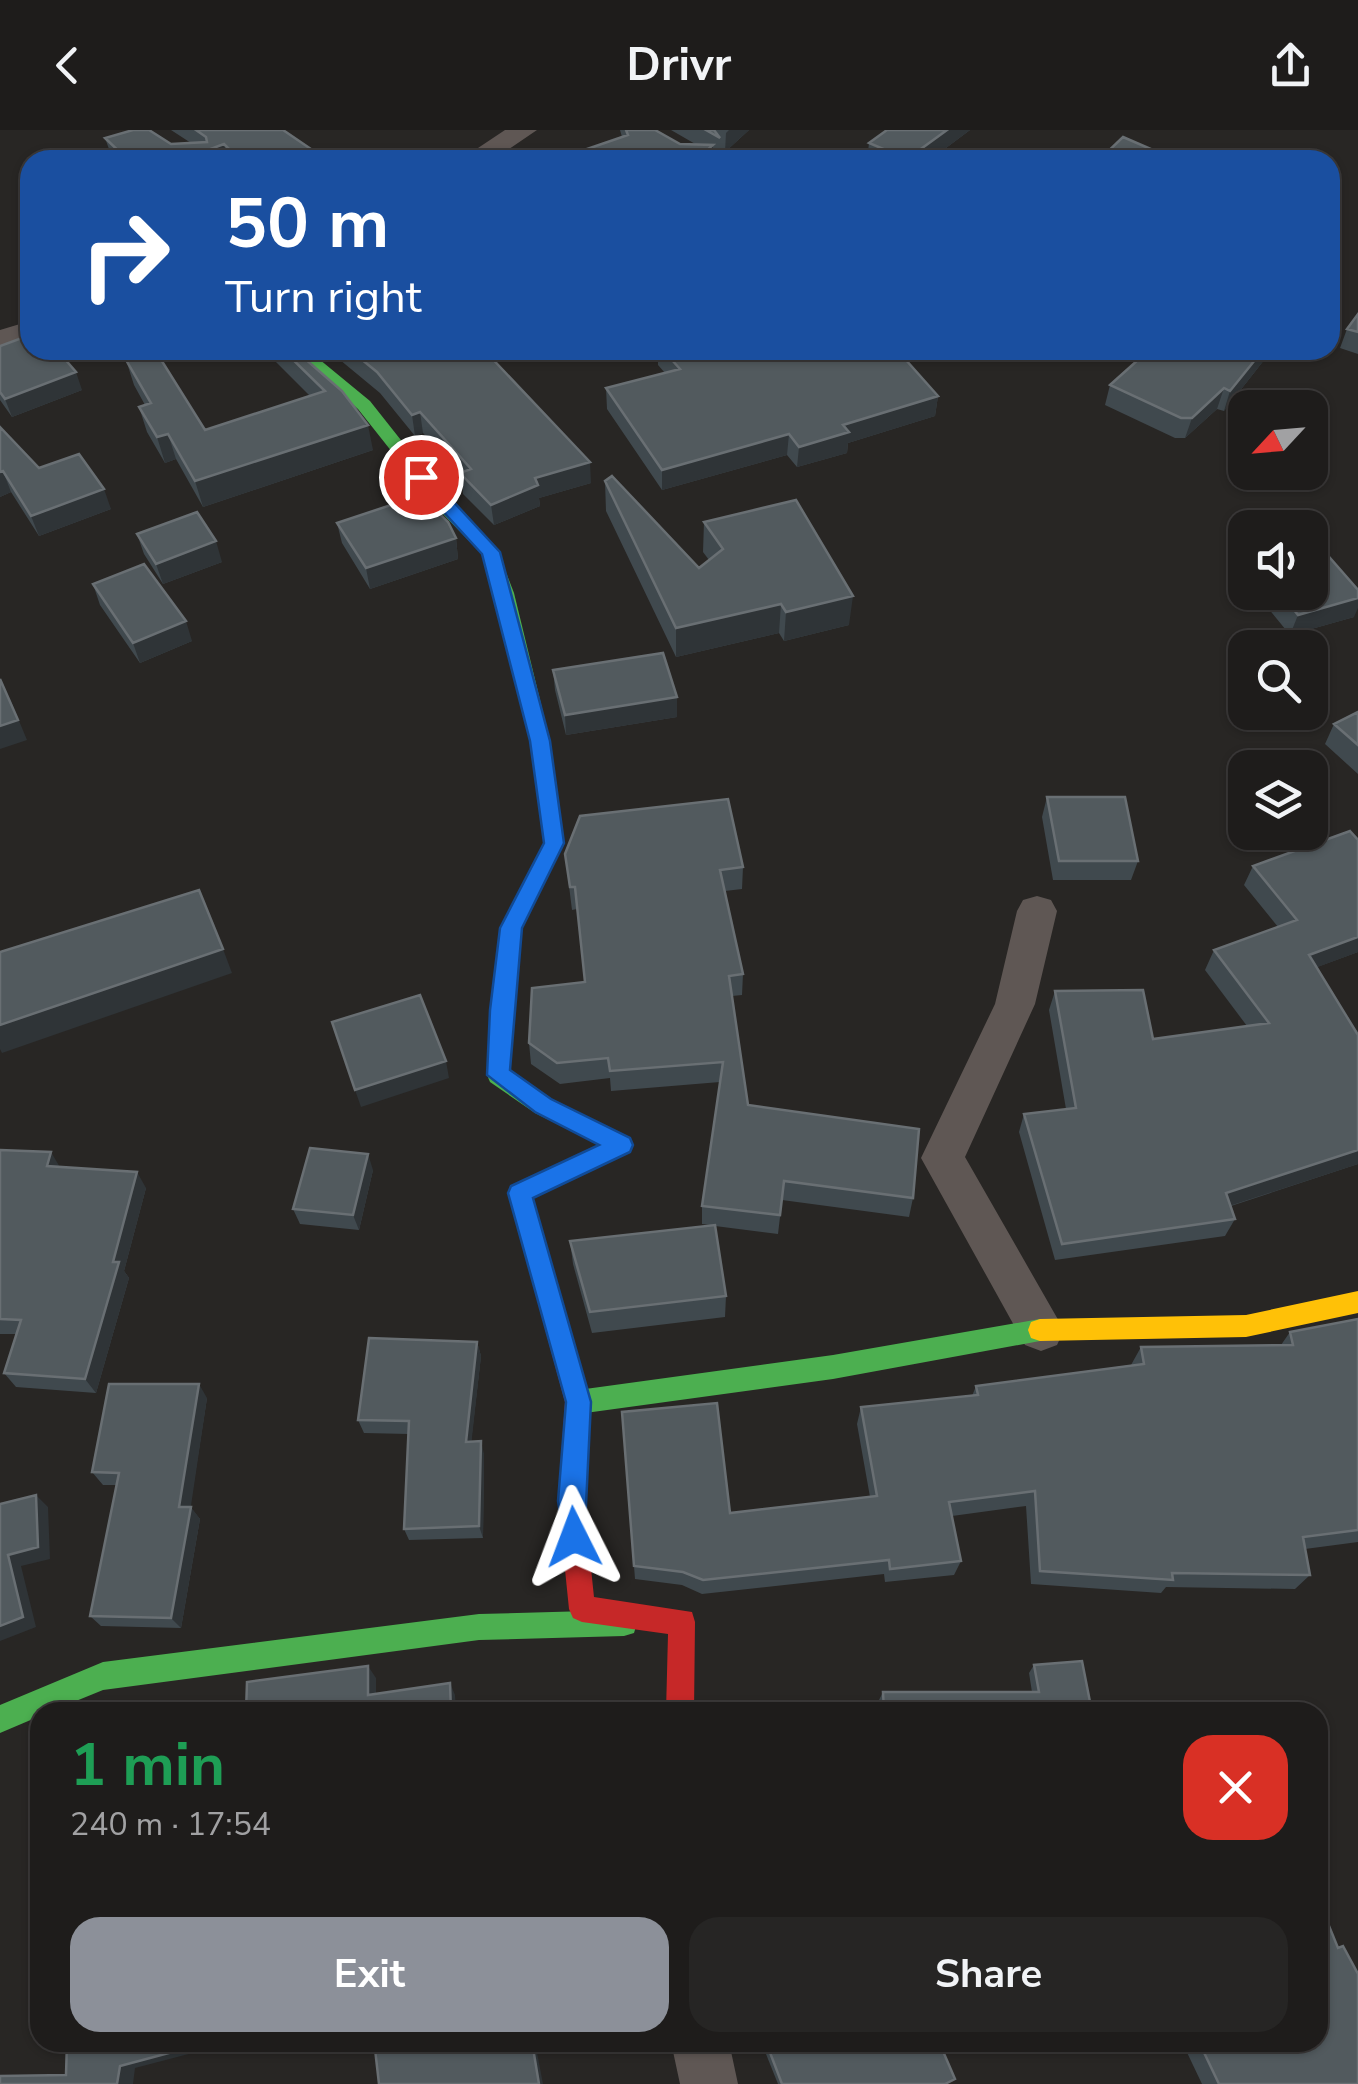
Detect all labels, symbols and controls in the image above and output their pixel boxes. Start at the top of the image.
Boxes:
text: Drivr [627,35,731,96]
icon: back [40,38,95,93]
icon: share [1263,38,1318,93]
text: 50 m [225,176,389,272]
icon: right [60,190,190,320]
text: Turn right [225,267,422,328]
north arrow [1228,390,1328,490]
map controls [1228,390,1328,850]
pin [379,435,464,520]
icon: arrive [394,450,449,505]
button: sound [1228,510,1328,610]
button: search [1228,630,1328,730]
button: layers [1228,750,1328,850]
position arrow [522,1485,626,1589]
text: 1 min [70,1724,225,1806]
button: close [1183,1735,1288,1840]
text: 240 m · 17:54 [70,1803,271,1846]
button: Exit [70,1917,669,2032]
button: Share [689,1917,1288,2032]

